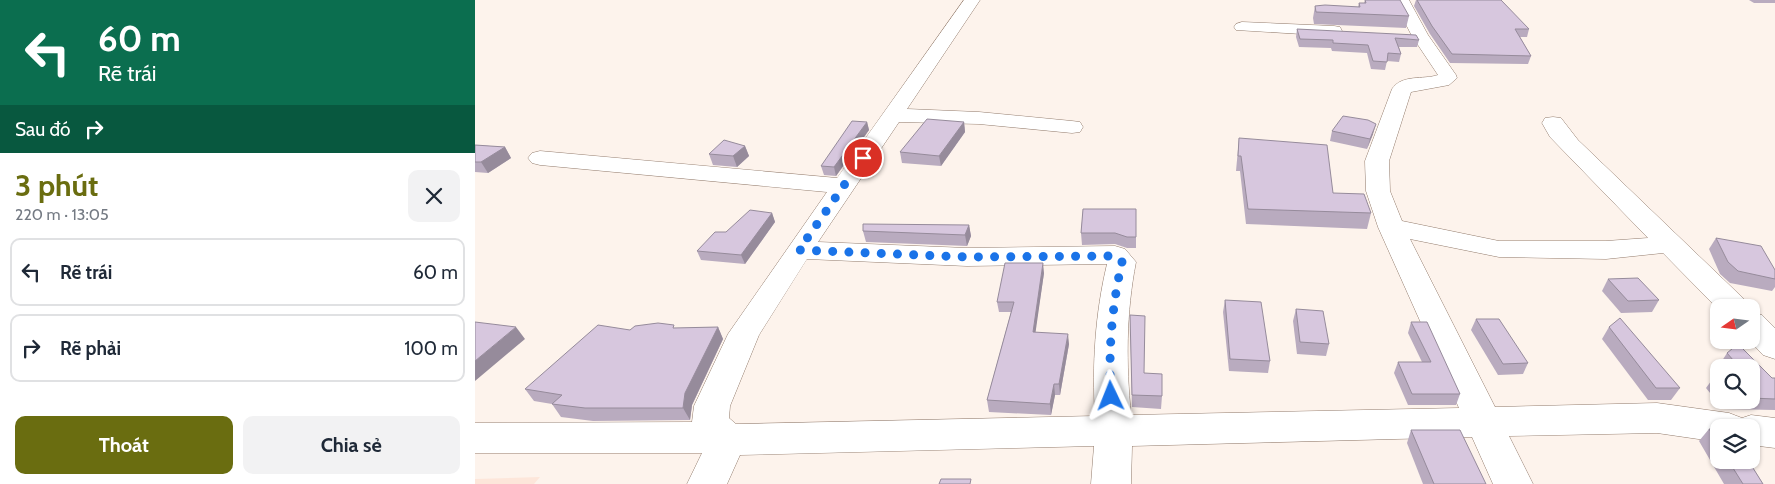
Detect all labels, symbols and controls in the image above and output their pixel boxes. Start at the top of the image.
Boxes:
text: 60 m [98,17,181,60]
icon: left [15,20,80,85]
text: Rẽ trái [98,60,157,87]
icon: right [80,115,108,143]
text: Sau đó [15,118,70,141]
pin [842,137,884,179]
icon: arrive [849,144,877,172]
text: 3 phút [15,167,98,204]
button: close [408,170,460,222]
text: 220 m · 13:05 [15,205,109,224]
icon: left [17,258,45,286]
text: Rẽ trái [60,261,112,284]
text: 60 m [413,261,458,284]
north arrow [1710,299,1760,349]
map controls [1710,299,1760,469]
icon: right [17,334,45,362]
text: Rẽ phải [60,337,121,360]
text: 100 m [404,337,458,360]
button: search [1710,359,1760,409]
position arrow [1084,369,1136,421]
button: Thoát [15,416,233,474]
button: Chia sẻ [243,416,460,474]
button: layers [1710,419,1760,469]

